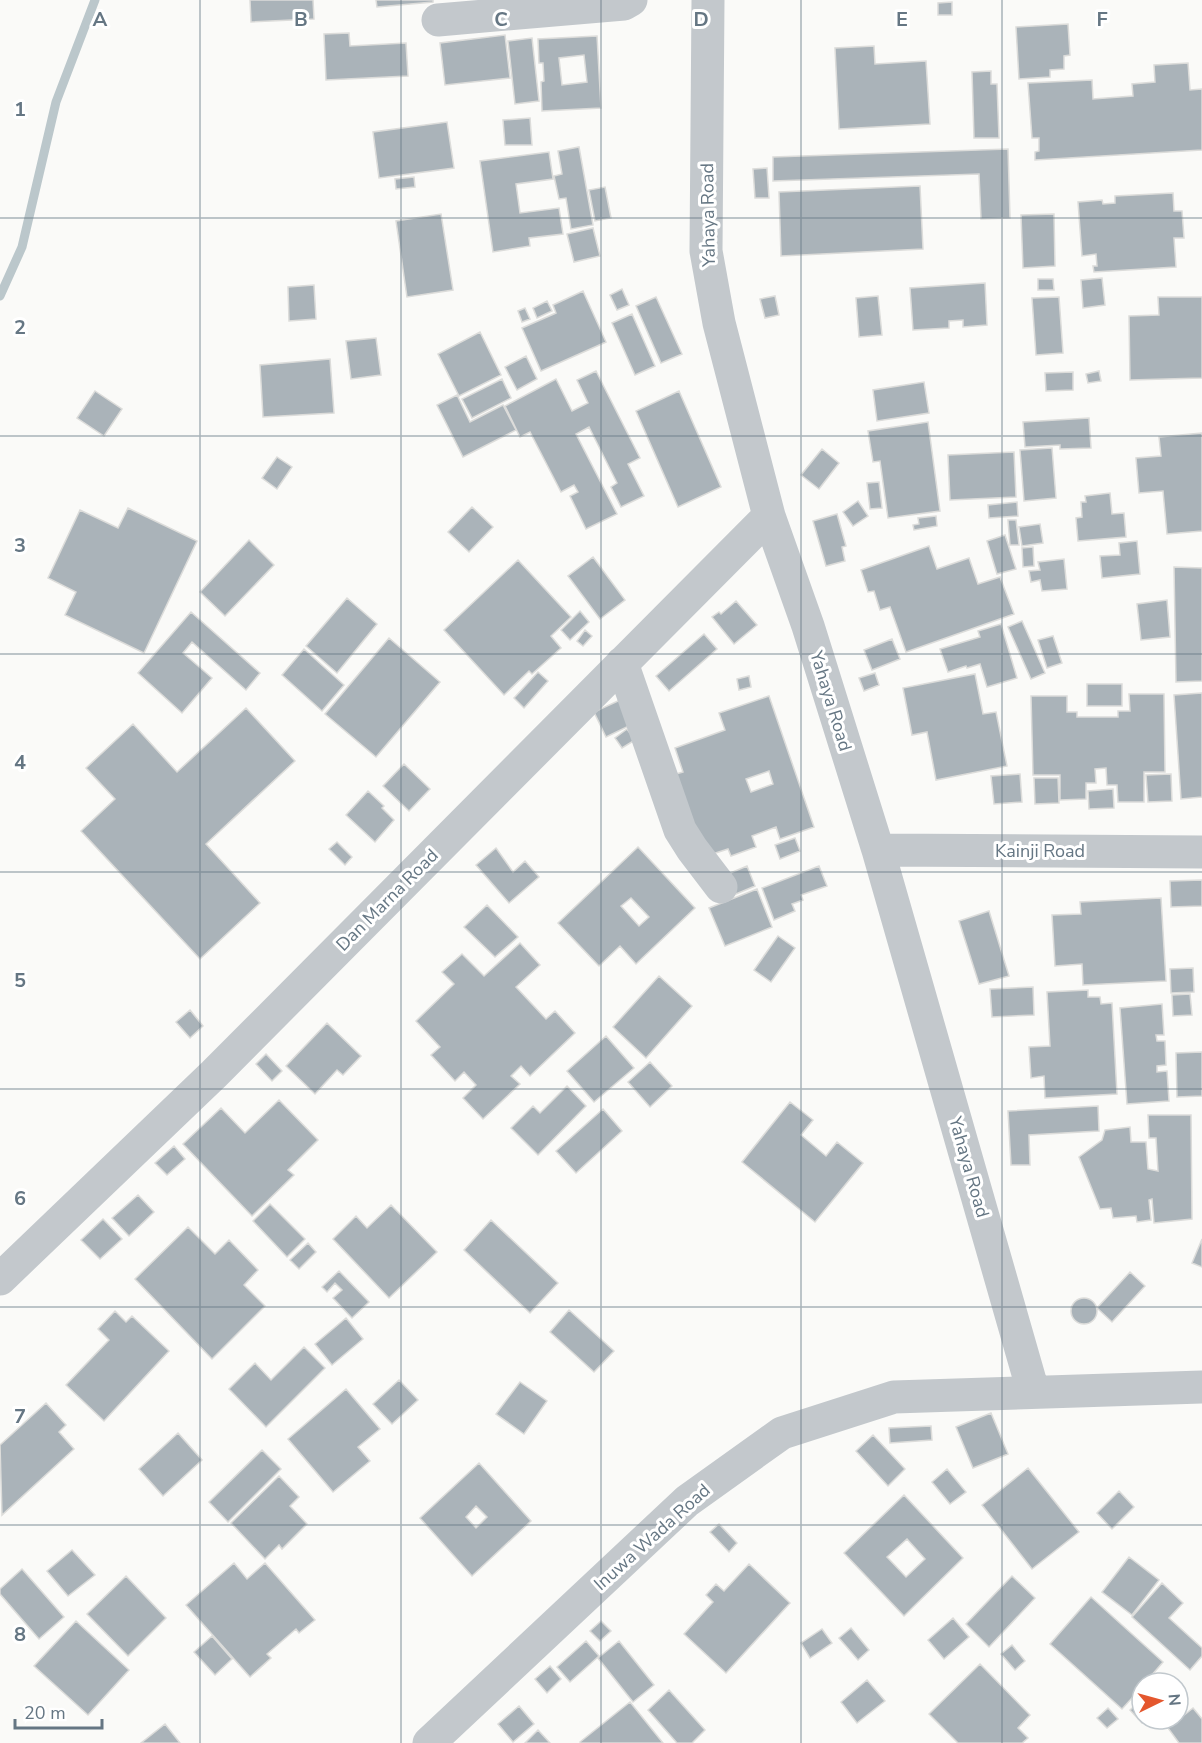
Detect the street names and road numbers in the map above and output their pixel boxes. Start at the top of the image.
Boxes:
street label: Yahaya Road [695,163,721,268]
street label: Yahaya Road [804,647,858,754]
street label: Kainji Road [995,839,1085,863]
street label: Dan Marna Road [331,844,443,956]
street label: Yahaya Road [943,1113,995,1220]
street label: Inuwa Wada Road [589,1478,715,1596]

